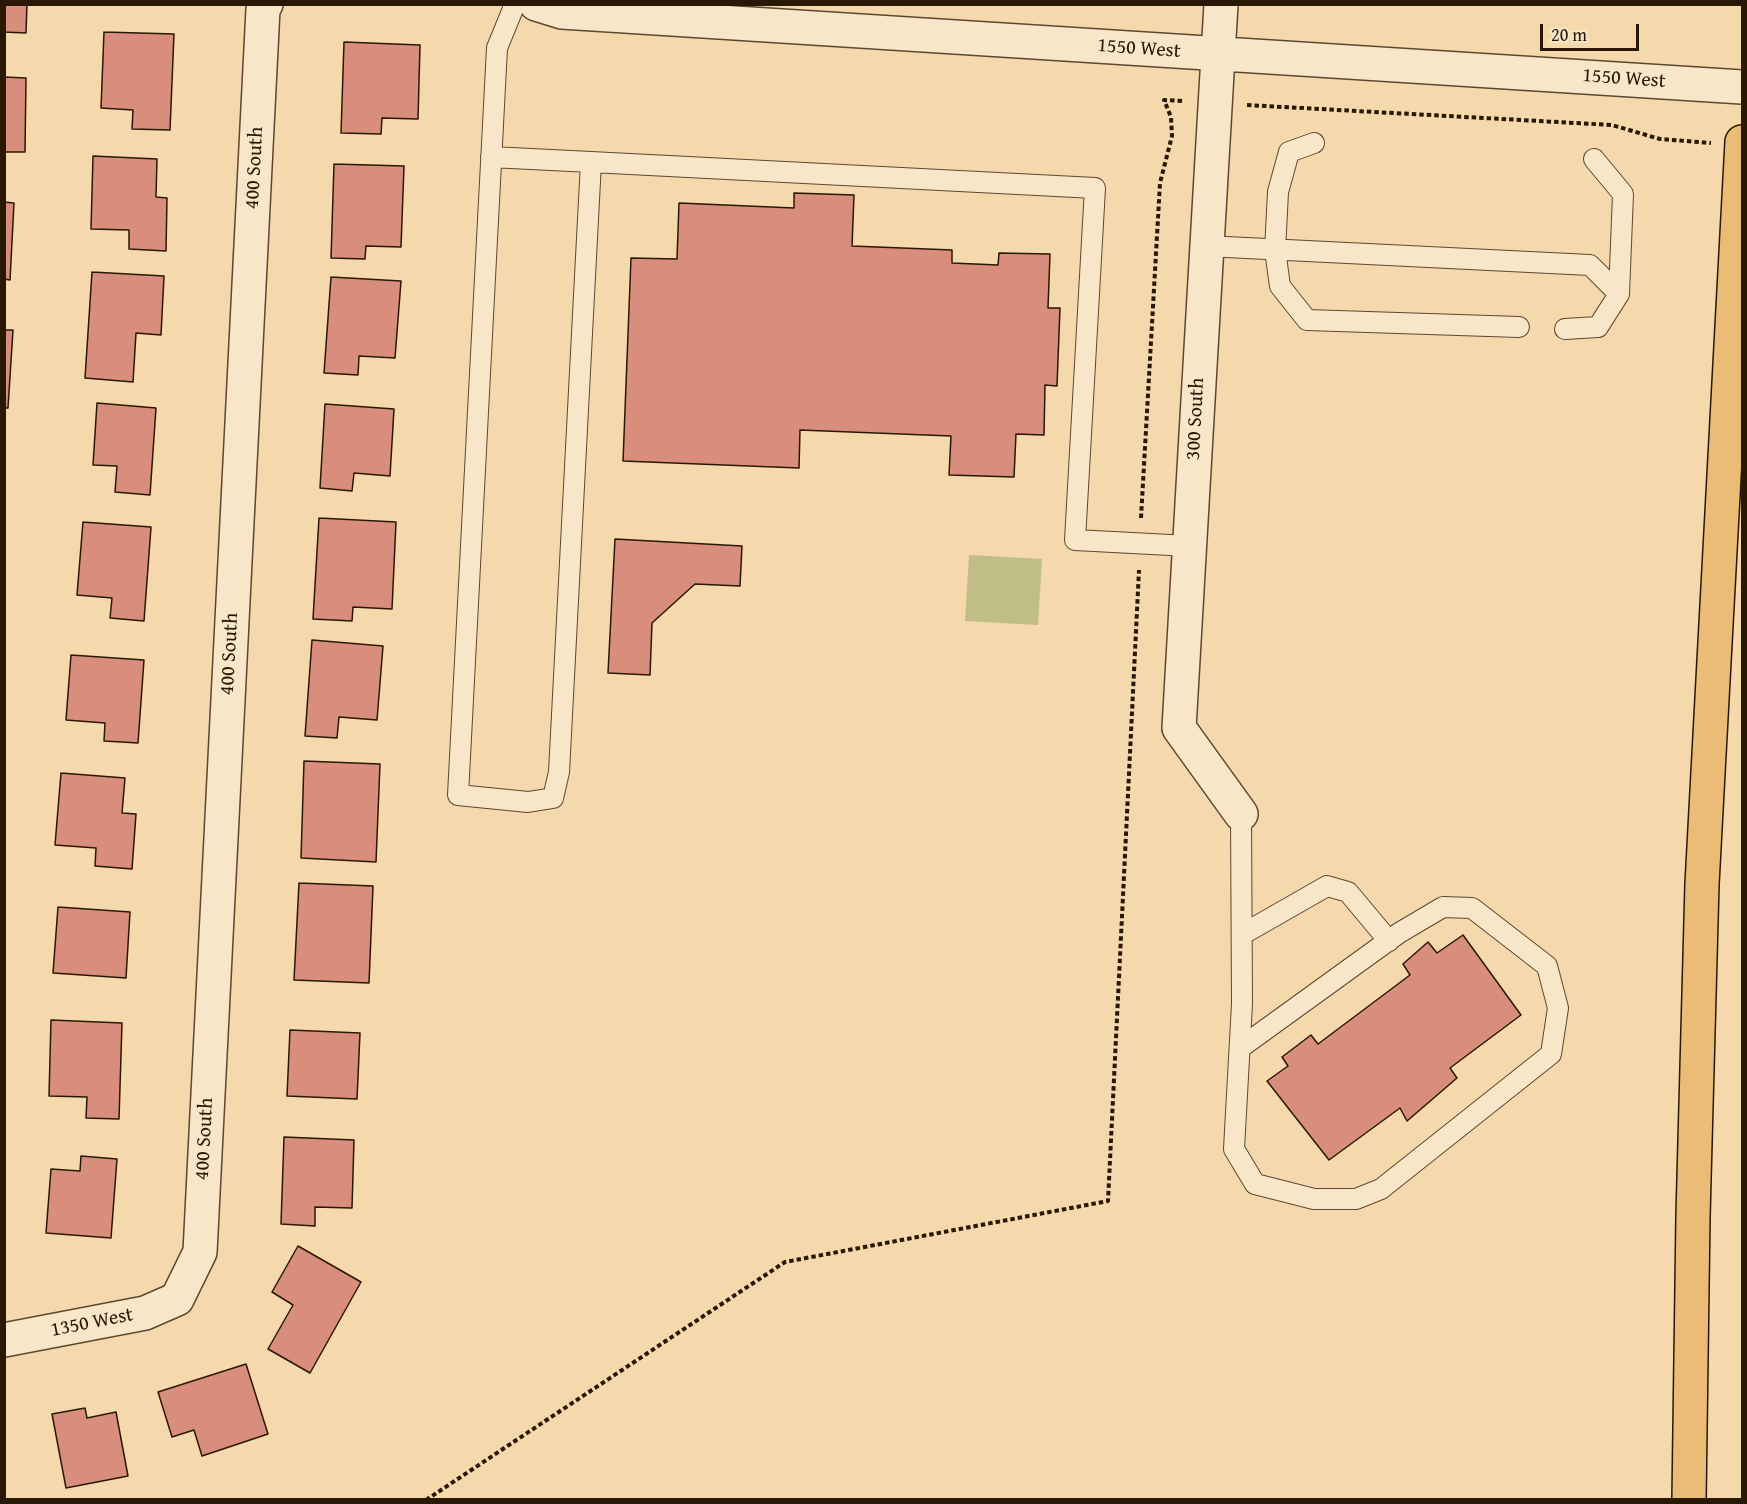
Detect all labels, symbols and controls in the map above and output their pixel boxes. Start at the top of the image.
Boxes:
scale bar [1543,12,1642,50]
text: 20 m [1551,21,1587,48]
street label: 1550 West [1097,34,1181,64]
street label: 1550 West [1582,64,1666,94]
street label: 400 South [241,126,269,210]
street label: 300 South [1182,377,1210,461]
street label: 400 South [216,612,244,696]
street label: 400 South [191,1097,219,1181]
street label: 1350 West [49,1303,135,1343]

